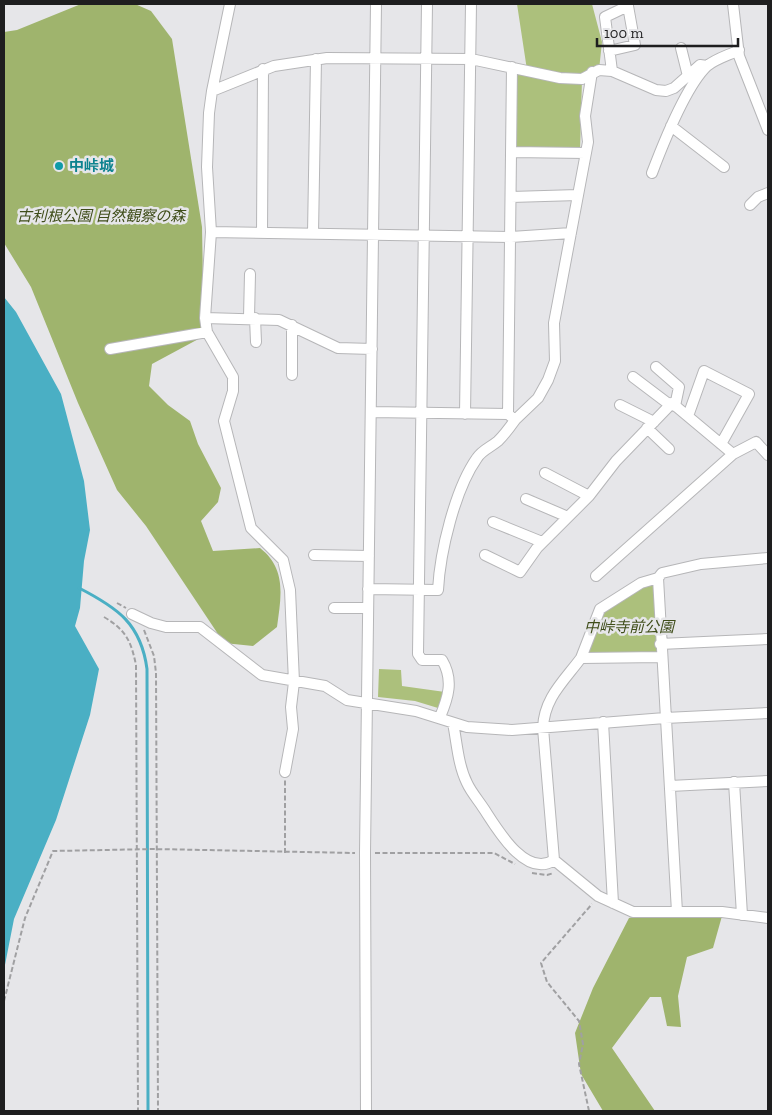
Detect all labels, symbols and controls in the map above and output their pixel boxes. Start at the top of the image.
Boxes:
scale bar [597,15,738,47]
text: 100 m [604,24,643,42]
place label: 中峠城 [69,157,114,175]
marker: 中峠城 [53,160,65,172]
park label: 古利根公園 自然観察の森 [17,207,187,225]
park label: 中峠寺前公園 [584,618,676,636]

